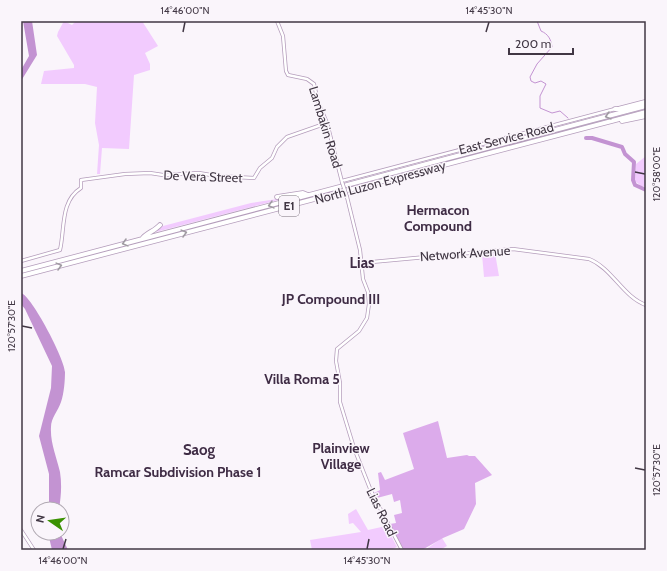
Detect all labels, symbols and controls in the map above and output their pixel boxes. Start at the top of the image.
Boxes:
text: 14°46'00"N [161,4,209,17]
text: 14°45'30"N [465,4,513,17]
scale bar [509,30,573,56]
text: 200 m [515,36,551,51]
street label: Lambakin Road [306,84,346,170]
one-way arrow [605,111,612,120]
street label: East Service Road [457,118,555,158]
text: 120°58'00"E [650,146,663,201]
street label: North Luzon Expressway [313,157,448,207]
street label: De Vera Street [163,167,244,185]
road number: E1 [279,196,299,216]
one-way arrow [268,200,275,209]
district label: Hermacon Compound [404,201,472,235]
one-way arrow [181,229,188,238]
one-way arrow [121,239,128,247]
street label: Network Avenue [419,242,511,264]
district label: Lias [350,254,374,272]
one-way arrow [56,263,62,271]
district label: JP Compound III [281,290,380,308]
text: 120°57'30"E [5,300,18,352]
district label: Villa Roma 5 [264,370,340,388]
district label: Plainview Village [312,439,371,473]
district label: Saog [183,441,216,459]
text: 120°57'30"E [650,444,663,496]
district label: Ramcar Subdivision Phase 1 [95,463,261,481]
street label: Lias Road [363,485,401,539]
north arrow [30,501,70,541]
text: N [33,513,48,524]
text: 14°46'00"N [39,554,87,567]
text: 14°45'30"N [343,554,391,567]

